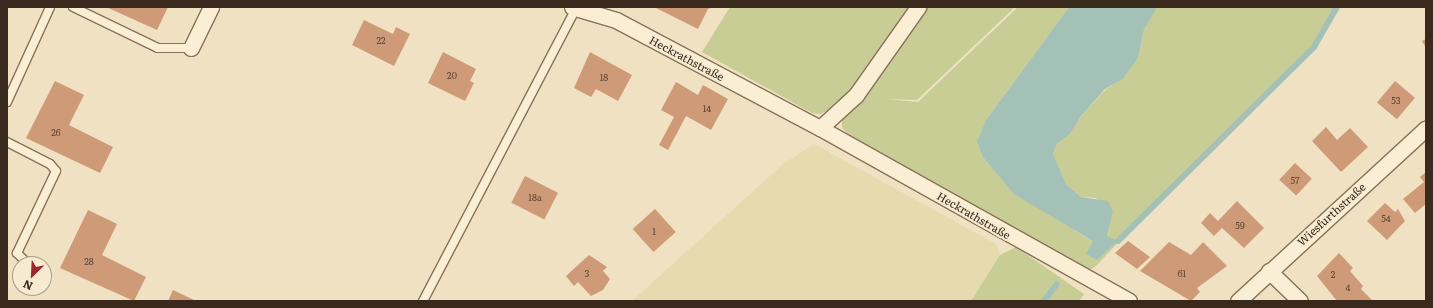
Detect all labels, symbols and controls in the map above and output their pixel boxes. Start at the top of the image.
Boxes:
street label: Heckrathstraße [647,33,727,83]
house number: 22 [376,35,386,45]
house number: 20 [447,70,457,80]
house number: 18 [600,72,608,82]
house number: 53 [1391,95,1401,105]
house number: 14 [703,103,711,113]
house number: 26 [51,127,61,137]
house number: 57 [1290,175,1300,185]
street label: Wiesfurthstraße [1294,180,1368,248]
street label: Heckrathstraße [935,189,1013,241]
house number: 18a [528,192,542,202]
house number: 54 [1381,213,1391,223]
house number: 59 [1235,220,1245,230]
house number: 1 [652,226,656,236]
north arrow [12,256,52,296]
house number: 28 [84,256,94,266]
house number: 3 [585,268,589,278]
house number: 61 [1178,268,1186,278]
house number: 2 [1331,269,1335,279]
text: N [20,277,35,295]
house number: 4 [1346,282,1350,292]

